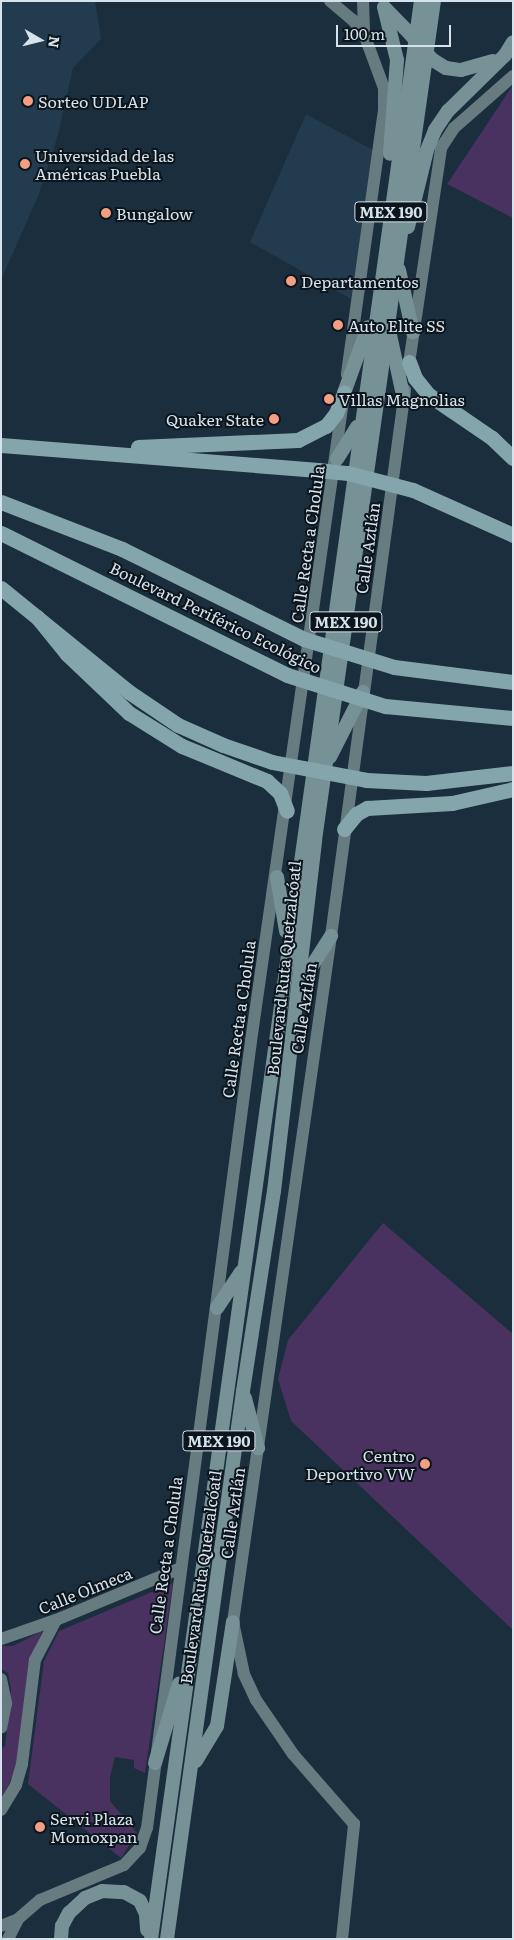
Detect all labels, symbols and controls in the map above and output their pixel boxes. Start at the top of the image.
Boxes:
north arrow [15,15,65,65]
scale bar [339,15,454,47]
text: 100 m [344,22,385,45]
text: N [44,35,66,49]
place label: Sorteo UDLAP [38,91,148,111]
marker: Sorteo UDLAP [22,95,34,107]
place label: Universidad de las Américas Puebla [35,145,174,183]
marker: Universidad de las Américas Puebla [19,158,31,170]
road number: MEX 190 [354,200,428,224]
place label: Bungalow [116,203,193,223]
marker: Bungalow [100,207,112,219]
place label: Departamentos [301,271,418,291]
marker: Departamentos [285,275,297,287]
place label: Auto Elite SS [348,315,445,335]
marker: Auto Elite SS [332,319,344,331]
place label: Villas Magnolias [339,389,465,409]
marker: Villas Magnolias [323,393,335,405]
place label: Quaker State [166,409,264,429]
marker: Quaker State [268,413,280,425]
street label: Calle Recta a Cholula [286,464,328,624]
street label: Calle Aztlán [351,501,383,595]
street label: Boulevard Periférico Ecológico [107,557,325,677]
road number: MEX 190 [308,610,384,634]
street label: Boulevard Ruta Quetzalcóatl [262,860,304,1076]
street label: Calle Recta a Cholula [217,939,259,1099]
street label: Calle Aztlán [286,961,320,1055]
road number: MEX 190 [182,1428,256,1454]
place label: Centro Deportivo VW [306,1445,415,1483]
marker: Centro Deportivo VW [419,1458,431,1470]
street label: Calle Aztlán [216,1466,248,1560]
street label: Boulevard Ruta Quetzalcóatl [175,1469,225,1685]
street label: Calle Recta a Cholula [144,1475,186,1635]
street label: Calle Olmeca [35,1562,135,1618]
place label: Servi Plaza Momoxpan [50,1808,137,1846]
marker: Servi Plaza Momoxpan [34,1821,46,1833]

